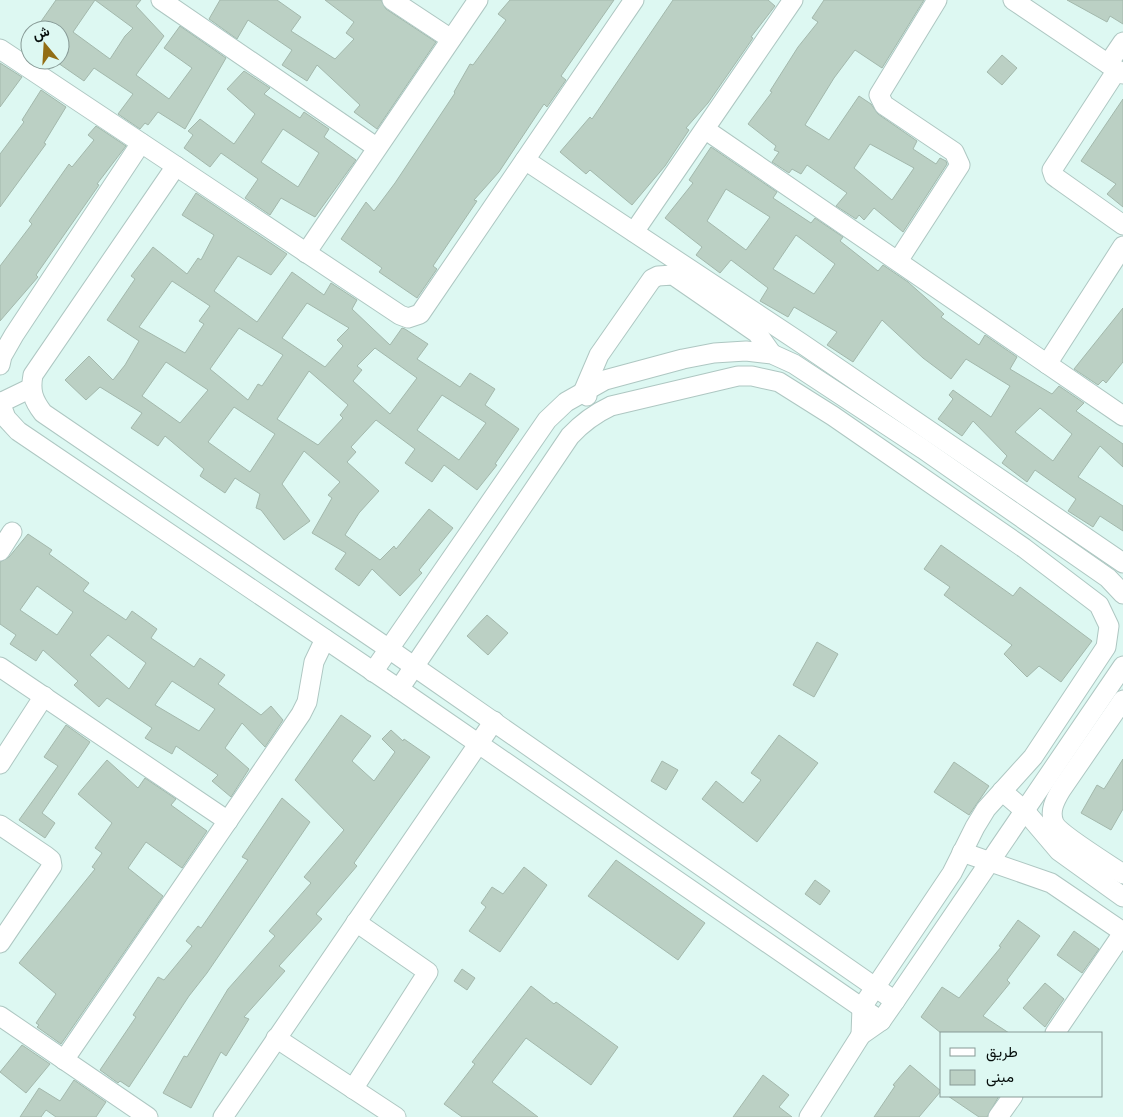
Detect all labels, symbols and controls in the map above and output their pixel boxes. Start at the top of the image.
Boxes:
north arrow [20,20,70,70]
text: ش [31,22,52,44]
legend [940,1032,1103,1097]
text: طريق [986,1043,1018,1062]
text: مبنى [986,1068,1014,1087]

